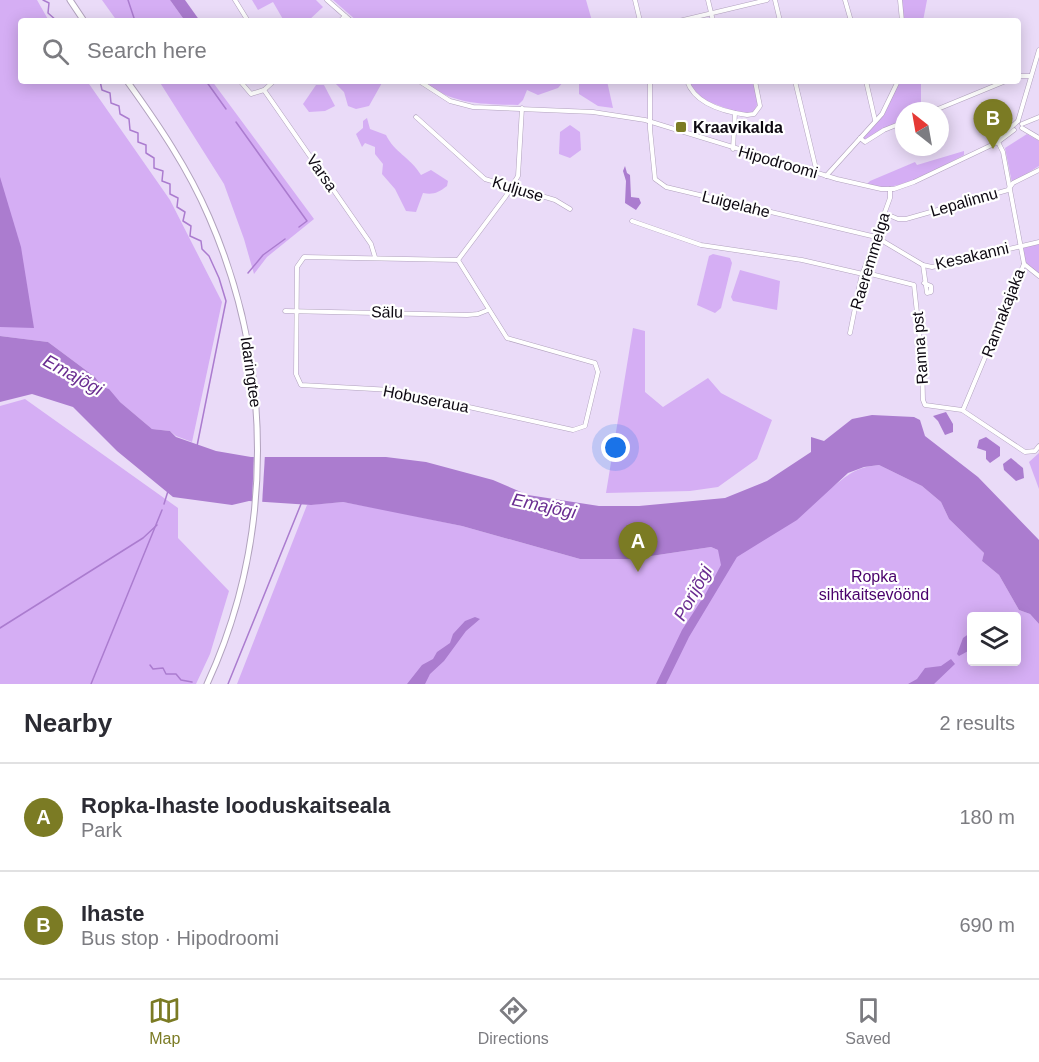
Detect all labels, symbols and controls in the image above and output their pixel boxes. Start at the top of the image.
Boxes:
search box [18,18,1021,84]
icon: search [39,35,72,68]
text: Search here [87,38,207,63]
pin: B [974,100,1012,149]
north arrow [895,102,949,156]
place label: Kraavikalda [693,119,783,136]
marker: Kraavikalda [674,120,688,134]
street label: Hipodroomi [736,143,820,181]
street label: Varsa [303,151,341,195]
street label: Kuljuse [490,173,546,205]
street label: Lepalinnu [928,184,1000,220]
street label: Luigelahe [700,187,772,221]
street label: Raeremmelga [847,210,893,312]
street label: Kesakanni [934,239,1010,273]
street label: Rannakajaka [978,266,1028,360]
street label: Sälu [371,303,403,321]
street label: Ranna pst [909,310,931,385]
street label: Idaringtee [238,336,264,409]
water label: Emajõgi [40,350,107,400]
street label: Hobuseraua [382,382,471,416]
your location [601,433,630,462]
water label: Emajõgi [510,489,579,523]
pin: A [618,522,658,572]
water label: Porijõgi [670,561,717,624]
park label: Ropka sihtkaitsevöönd [819,568,929,603]
map controls [967,612,1021,666]
button: layers [967,612,1021,666]
text: Nearby [24,708,112,738]
text: 2 results [939,712,1015,734]
text: Ropka-Ihaste looduskaitseala [81,793,390,818]
text: A [36,806,51,828]
text: 180 m [959,806,1015,828]
text: Park [81,819,122,841]
text: Ihaste [81,901,145,926]
text: B [36,914,51,936]
text: 690 m [959,914,1015,936]
text: Bus stop · Hipodroomi [81,927,279,949]
tab: Map [148,994,181,1048]
tab: Directions [478,994,549,1048]
tab: Saved [845,994,891,1048]

